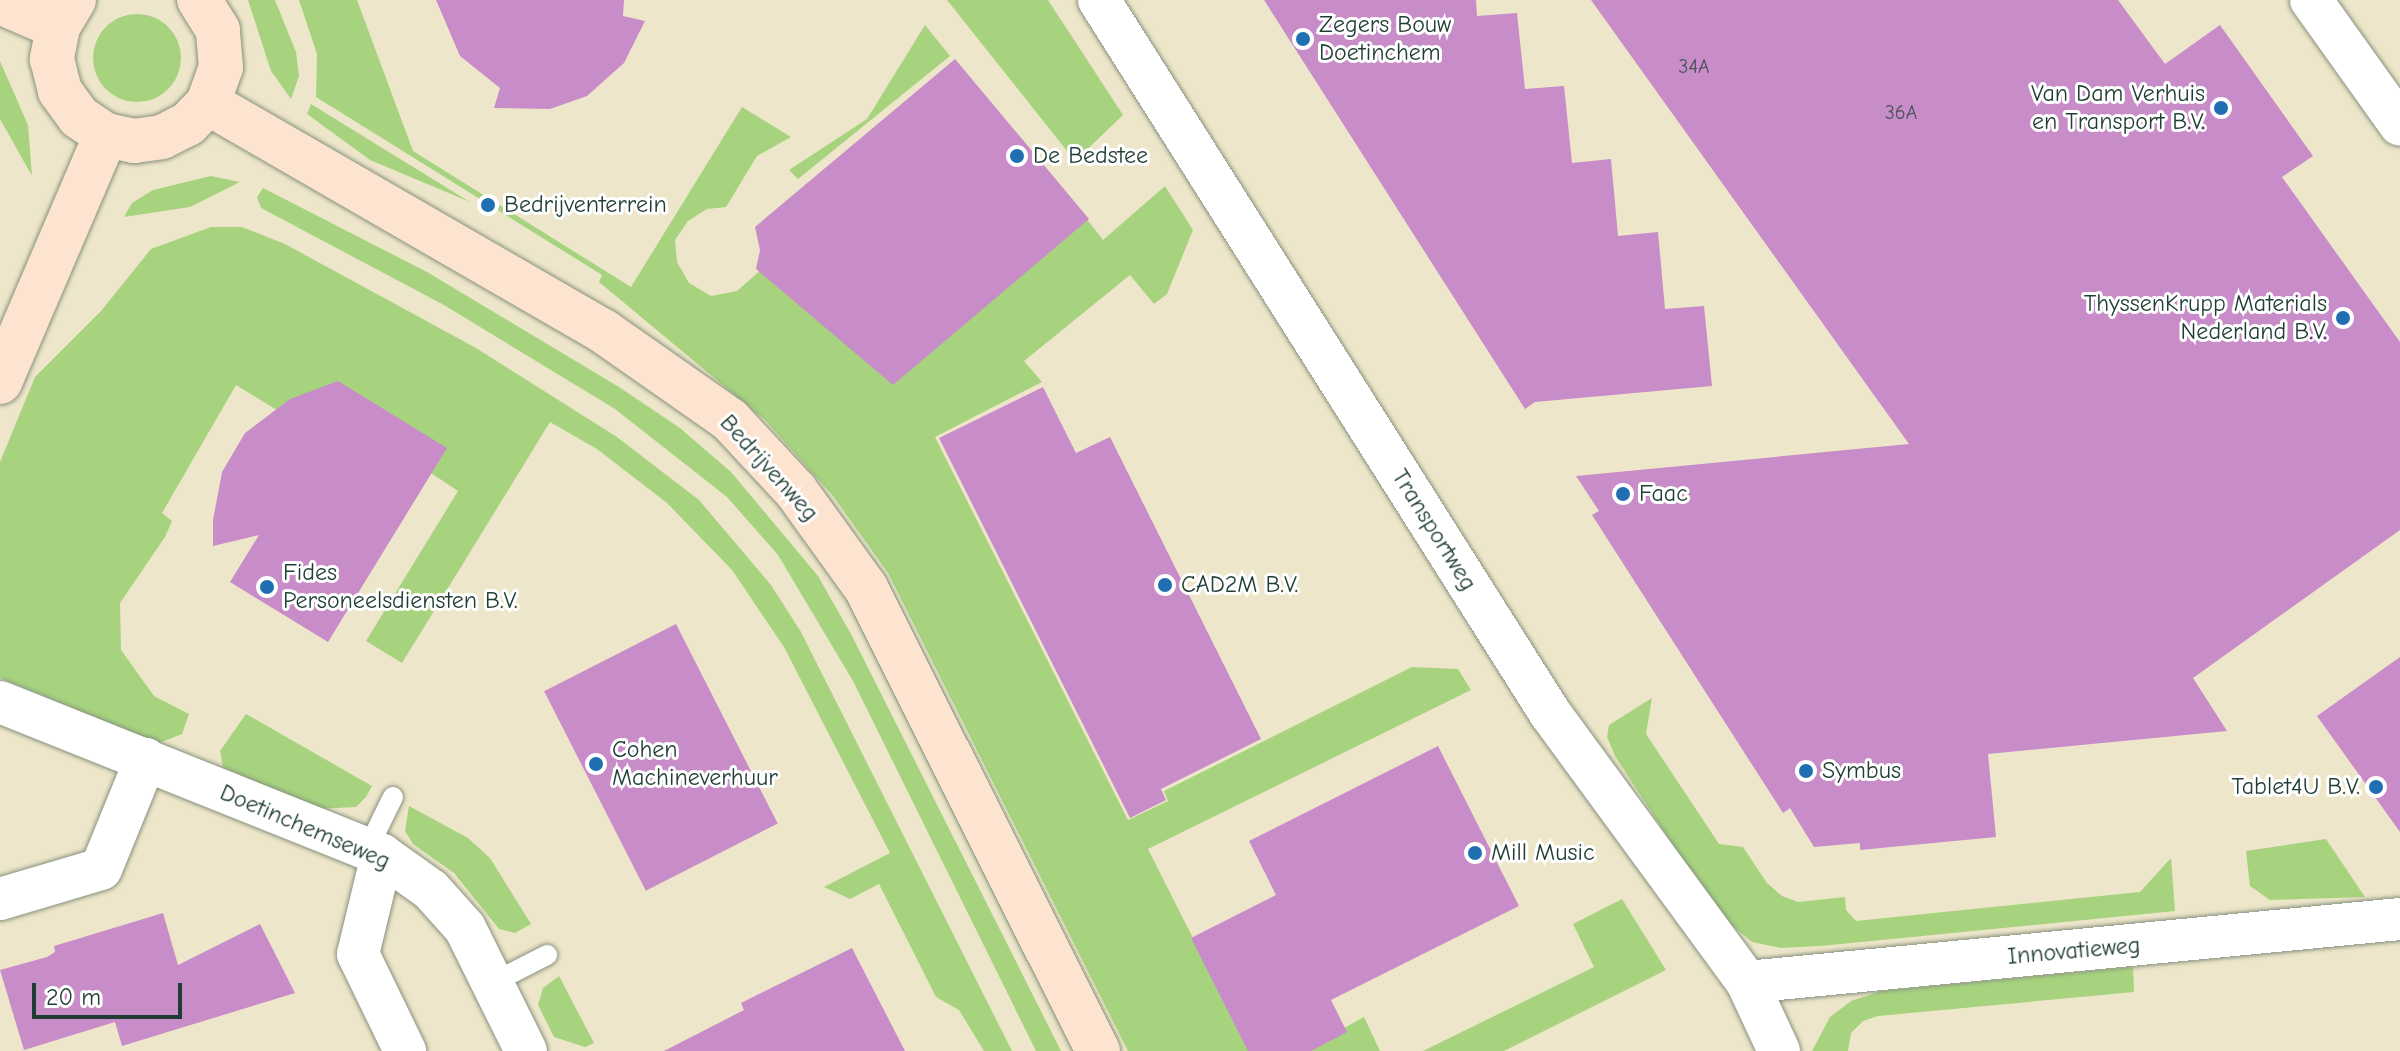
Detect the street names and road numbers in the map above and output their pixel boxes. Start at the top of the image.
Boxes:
street label: Bedrijvenweg [714,409,824,527]
street label: Transportweg [1385,464,1483,596]
street label: Doetinchemseweg [215,778,395,876]
street label: Innovatieweg [2006,931,2142,971]

